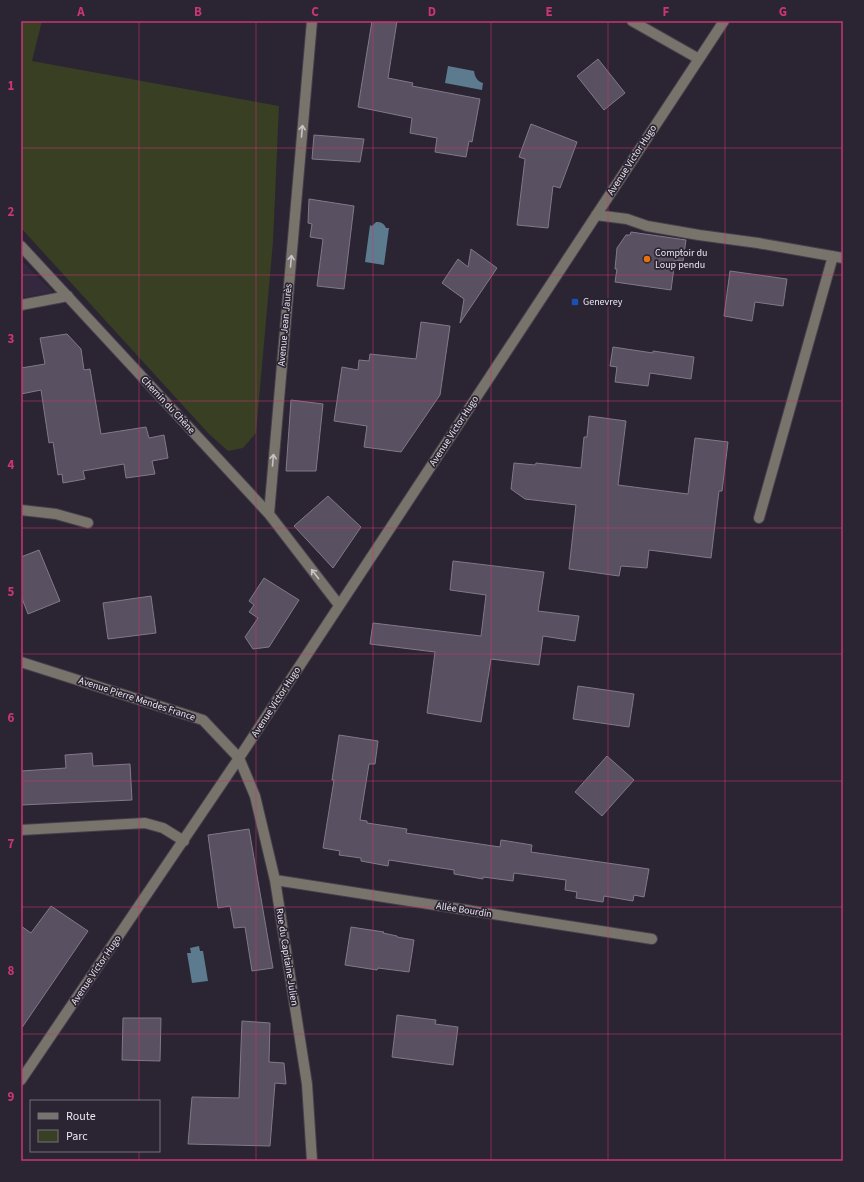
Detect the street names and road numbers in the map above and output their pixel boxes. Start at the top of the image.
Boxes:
street label: Avenue Victor Hugo [604,122,660,198]
street label: Avenue Jean Jaurès [274,283,296,367]
street label: Chemin du Chêne [138,373,198,437]
street label: Avenue Victor Hugo [426,393,482,469]
street label: Avenue Victor Hugo [248,664,304,740]
street label: Avenue Pierre Mendes France [77,674,197,725]
street label: Allée Bourdin [435,899,493,921]
street label: Rue du Capitaine Julien [272,907,302,1007]
street label: Avenue Victor Hugo [67,932,125,1008]

